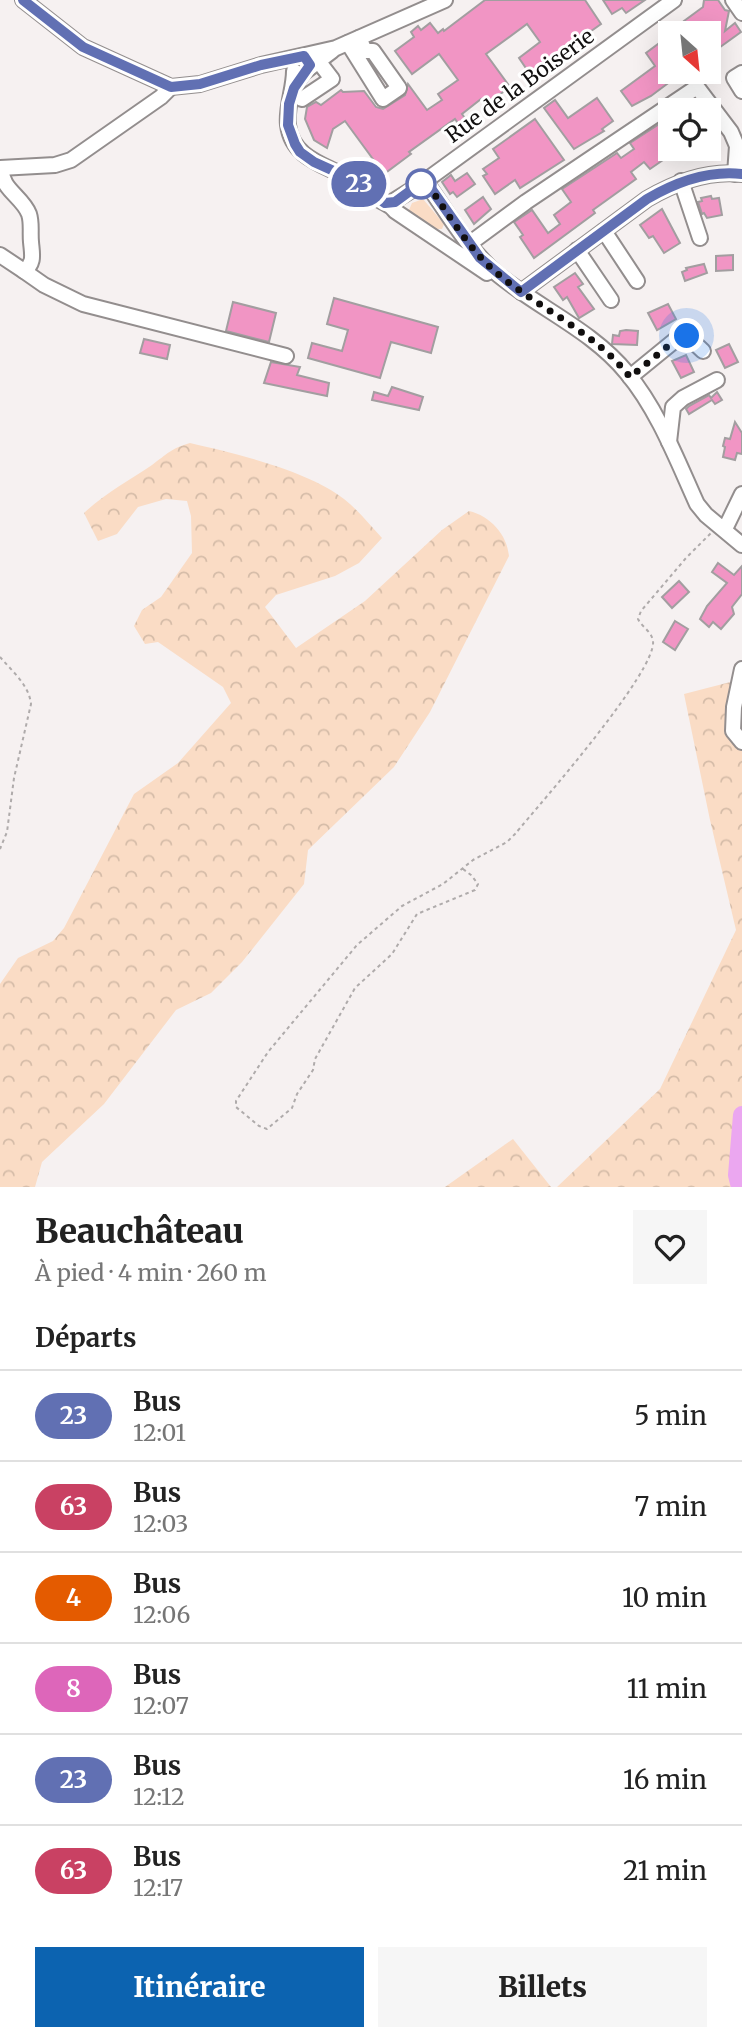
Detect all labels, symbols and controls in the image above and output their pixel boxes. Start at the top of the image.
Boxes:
north arrow [658,21,721,84]
map controls [658,21,721,161]
street label: Rue de la Boiserie [440,23,599,149]
button: locate [658,98,721,161]
line badge: 23 [328,161,390,207]
text: 23 [345,168,373,199]
unlabelled marker [406,169,436,199]
your location [669,318,704,353]
button: heart [633,1210,707,1284]
text: Beauchâteau [35,1211,244,1252]
text: À pied · 4 min · 260 m [35,1258,266,1287]
text: Départs [35,1321,136,1354]
text: Bus [133,1385,181,1418]
text: 5 min [634,1399,707,1432]
text: 23 [60,1400,87,1431]
text: 12:01 [133,1418,186,1447]
text: Bus [133,1476,181,1509]
text: 7 min [635,1490,707,1523]
text: 63 [60,1491,87,1522]
text: 12:03 [133,1509,189,1538]
text: Bus [133,1567,181,1600]
text: 10 min [622,1581,707,1614]
text: 4 [66,1582,81,1613]
text: 12:06 [133,1600,190,1629]
text: Bus [133,1658,181,1691]
text: 11 min [627,1672,707,1705]
text: 8 [66,1673,81,1704]
text: 12:07 [133,1691,189,1720]
text: Bus [133,1749,181,1782]
text: 16 min [623,1763,707,1796]
text: 23 [60,1764,87,1795]
text: 12:12 [133,1782,185,1811]
text: Bus [133,1840,181,1873]
text: 21 min [623,1854,707,1887]
text: 63 [60,1855,87,1886]
text: 12:17 [133,1873,183,1902]
button: Itinéraire [35,1947,364,2027]
button: Billets [378,1947,707,2027]

